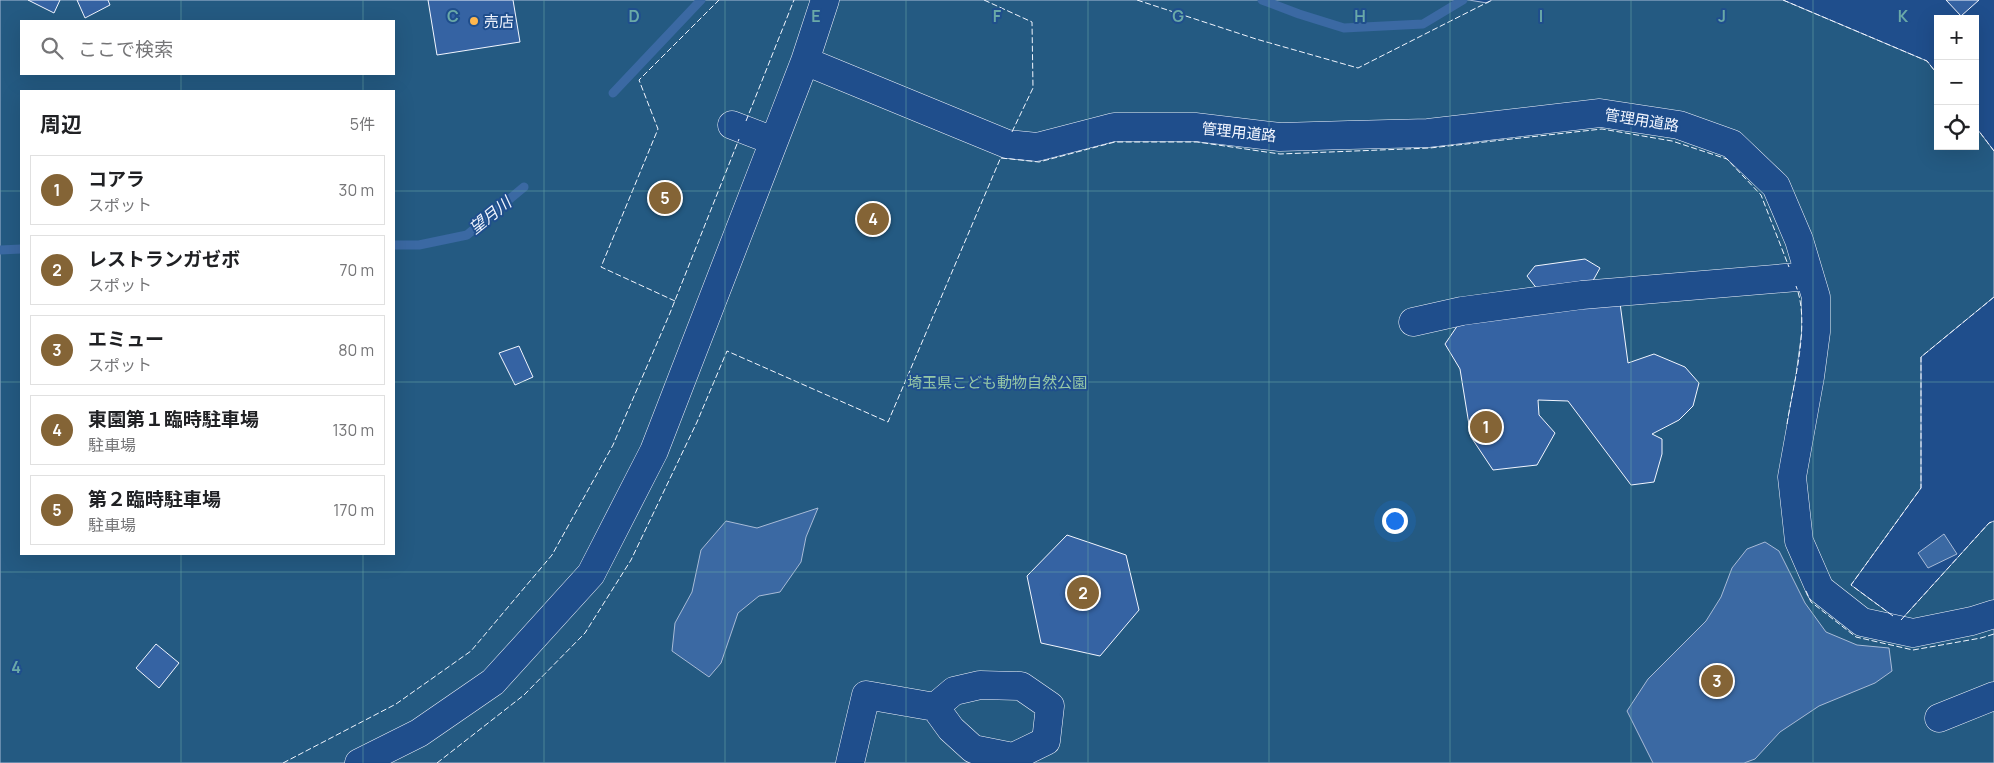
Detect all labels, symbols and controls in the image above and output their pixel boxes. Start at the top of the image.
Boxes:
text: C [447,5,459,27]
text: D [628,5,640,27]
text: E [811,5,821,27]
text: F [993,5,1002,27]
text: G [1172,5,1184,27]
text: H [1354,5,1366,27]
text: I [1539,5,1543,27]
text: J [1718,5,1726,27]
text: K [1898,5,1909,27]
place label: 売店 [484,11,514,32]
marker: 売店 [468,15,480,27]
map controls [1934,15,1979,150]
button: + [1934,15,1979,60]
search box [20,20,395,75]
icon: search [38,34,66,62]
text: ここで検索 [78,36,173,62]
button: − [1934,60,1979,105]
street label: 管理用道路 [1603,104,1681,136]
button: locate [1934,105,1979,150]
text: 周辺 [40,110,82,138]
text: 5件 [350,113,375,135]
street label: 管理用道路 [1201,118,1277,146]
text: コアラ [88,166,145,192]
text: 1 [53,179,61,201]
text: 30 m [339,179,374,201]
pin: 5 [649,179,681,217]
water label: 望月川 [464,190,517,239]
text: スポット [88,194,152,216]
pin: 4 [857,200,889,238]
text: レストランガゼボ [88,246,240,272]
text: 2 [52,259,62,281]
text: 70 m [339,259,374,281]
text: スポット [88,274,152,296]
text: エミュー [88,326,164,352]
text: 3 [52,339,62,361]
text: 80 m [338,339,374,361]
text: スポット [88,354,152,376]
park label: 埼玉県こども動物自然公園 [907,372,1087,393]
text: 東園第１臨時駐車場 [88,406,259,432]
pin: 1 [1470,408,1502,446]
text: 4 [52,419,62,441]
text: 130 m [332,419,374,441]
text: 駐車場 [88,434,136,456]
text: 第２臨時駐車場 [88,486,221,512]
text: 5 [52,499,62,521]
text: 170 m [333,499,374,521]
your location [1382,508,1408,534]
text: 駐車場 [88,514,136,536]
pin: 2 [1067,574,1099,612]
text: 4 [11,656,21,678]
pin: 3 [1701,662,1733,700]

